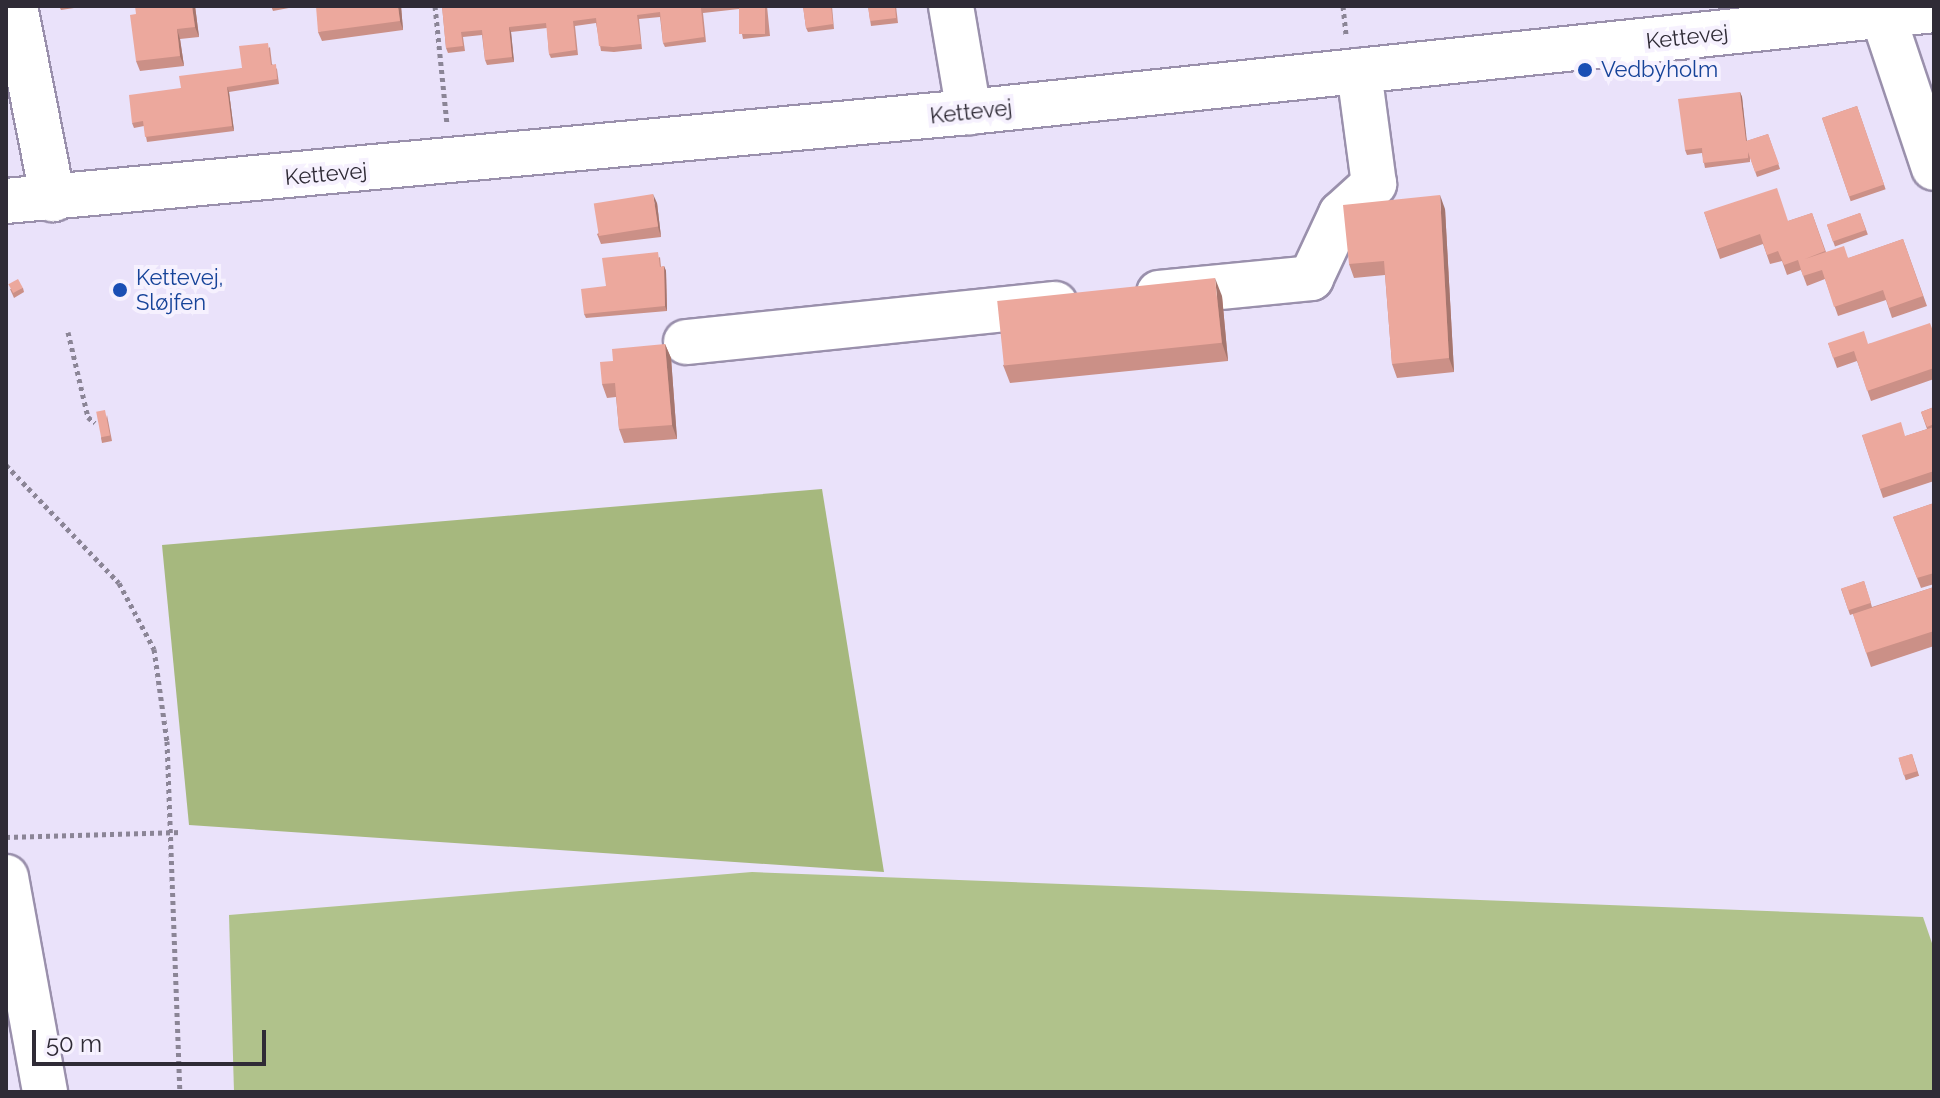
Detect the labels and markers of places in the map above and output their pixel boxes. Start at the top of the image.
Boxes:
place label: Vedbyholm [1601,57,1718,83]
marker: Vedbyholm [1576,61,1594,79]
place label: Kettevej, Sløjfen [136,264,224,316]
marker: Kettevej, Sløjfen [111,281,129,299]

